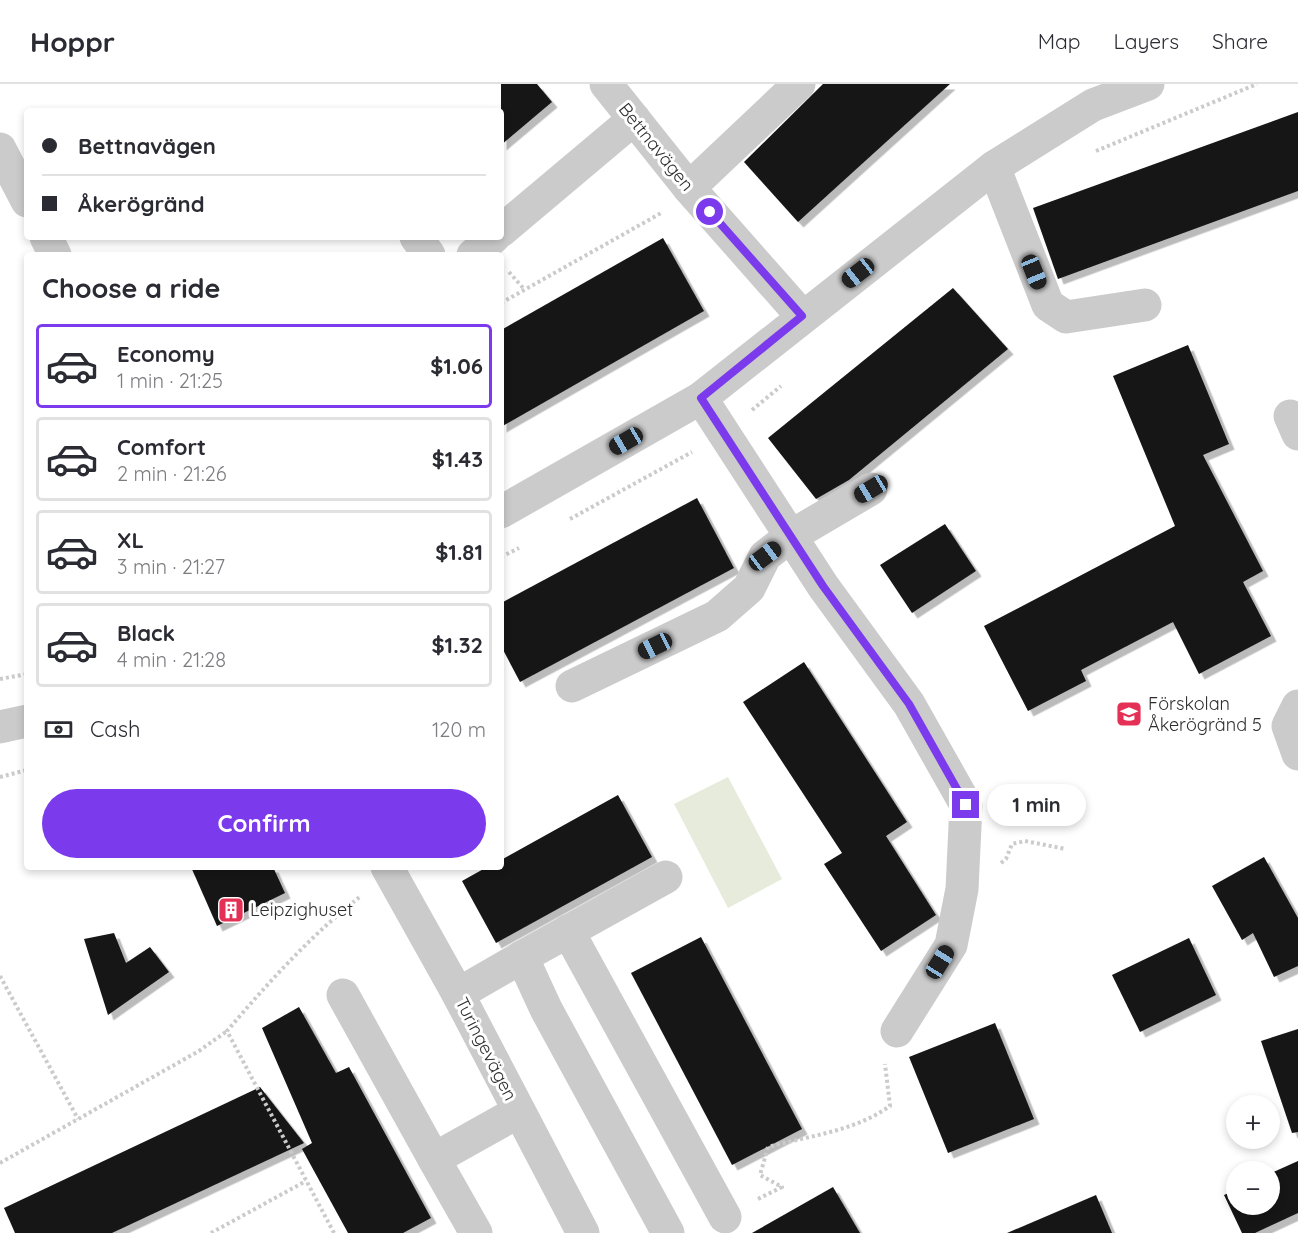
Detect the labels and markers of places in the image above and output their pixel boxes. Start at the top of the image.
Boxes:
place label: Förskolan Åkerögränd 5 [1148,692,1262,736]
school or university icon: Förskolan Åkerögränd 5 [1114,699,1144,729]
building icon: Leipzighuset [216,895,246,925]
place label: Leipzighuset [250,898,353,921]

